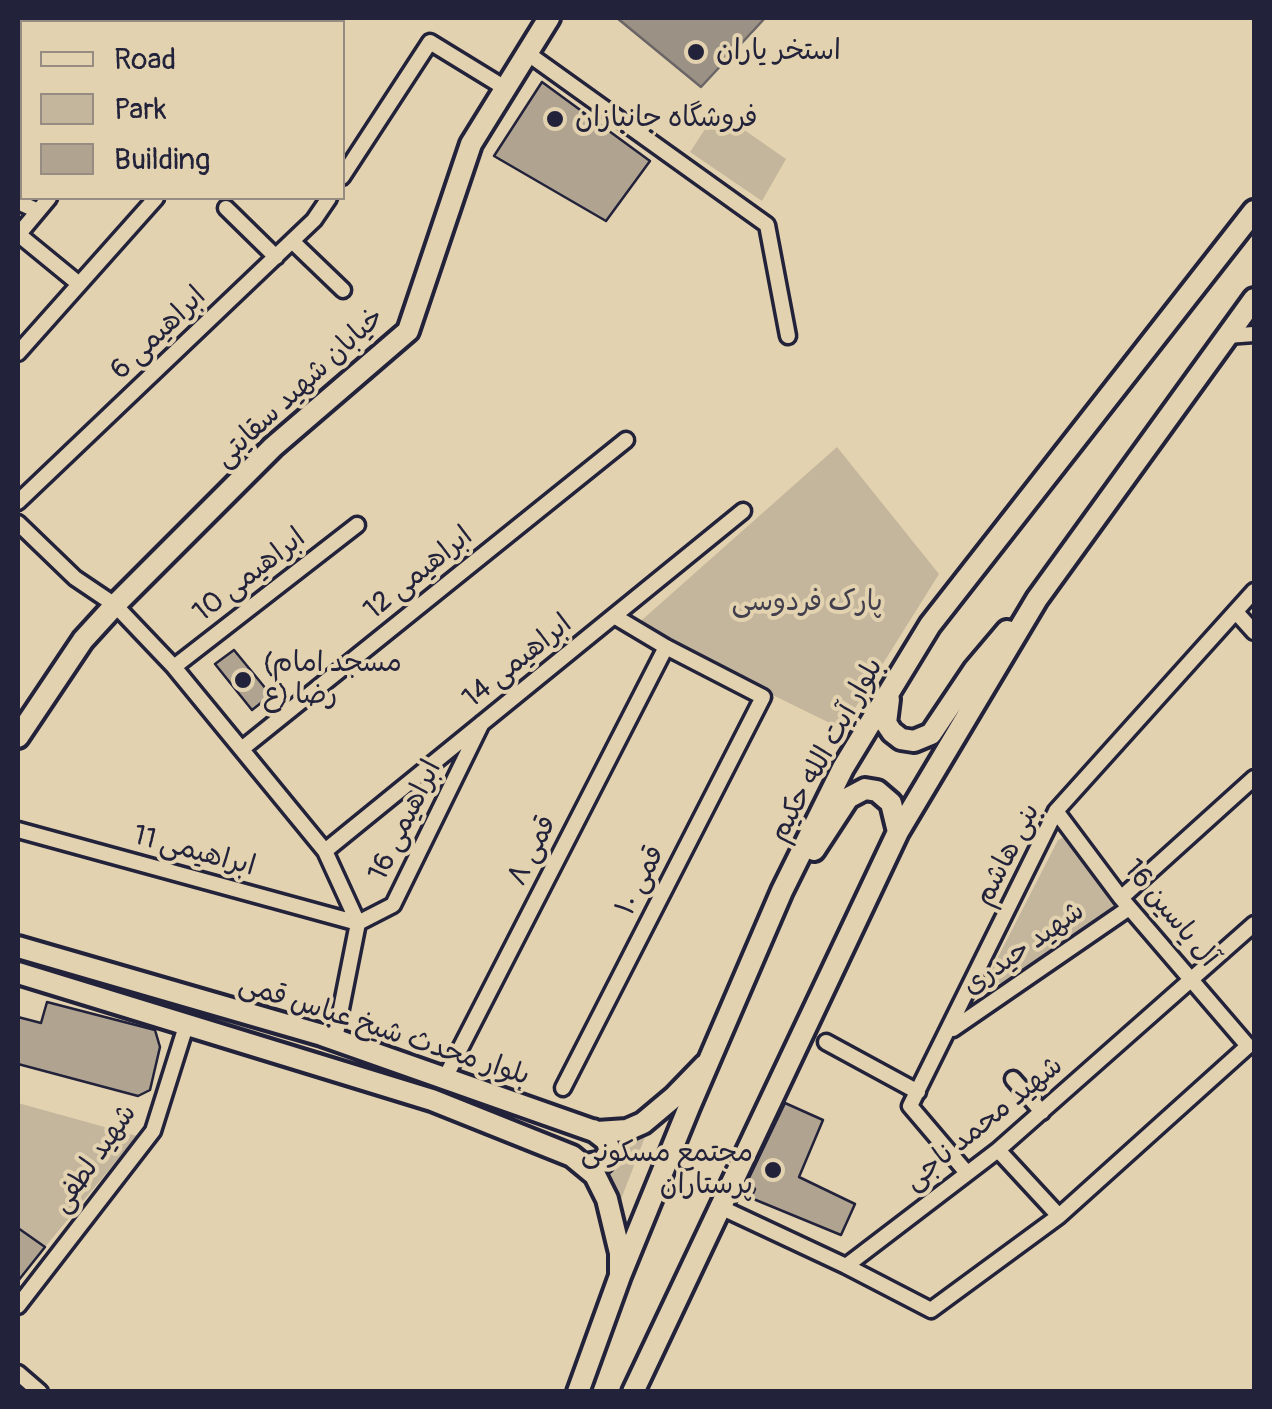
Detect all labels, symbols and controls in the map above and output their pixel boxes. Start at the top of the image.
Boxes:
legend [20,20,345,200]
place label: استخر یاران [716,35,841,69]
text: Road [114,41,176,78]
marker: استخر یاران [685,41,707,63]
text: Park [114,91,167,128]
place label: فروشگاه جانبازان [575,102,758,136]
marker: فروشگاه جانبازان [544,108,566,130]
text: Building [114,141,210,178]
street label: ابراهیمی 6 [104,280,214,388]
street label: خیابان شهید سقایتی [208,301,392,475]
street label: ابراهیمی 12 [358,520,480,628]
street label: ابراهیمی 10 [187,522,313,630]
park label: پارک فردوسی [731,586,883,620]
street label: ابراهیمی 14 [457,608,579,716]
place label: (مسجد امام رضا (ع [263,647,402,713]
street label: بلوار آیت الله حکیم [763,652,891,848]
marker: (مسجد امام رضا (ع [232,669,254,691]
street label: ابراهیمی 16 [362,755,450,887]
street label: بنی هاشم [968,798,1048,912]
street label: قمی ۸ [501,810,565,892]
street label: ابراهیمی 11 [129,820,259,884]
street label: قمی ۱۰ [609,840,673,922]
street label: آل یاسین 16 [1115,853,1225,975]
street label: شهید حیدری [957,895,1091,1003]
street label: بلوار محدث شیخ عباس قمی [234,968,534,1094]
street label: شهید محمد ناجی [898,1050,1070,1198]
street label: شهید لطفی [45,1098,145,1220]
place label: مجتمع مسکونی پرستاران [581,1137,753,1203]
marker: مجتمع مسکونی پرستاران [762,1159,784,1181]

